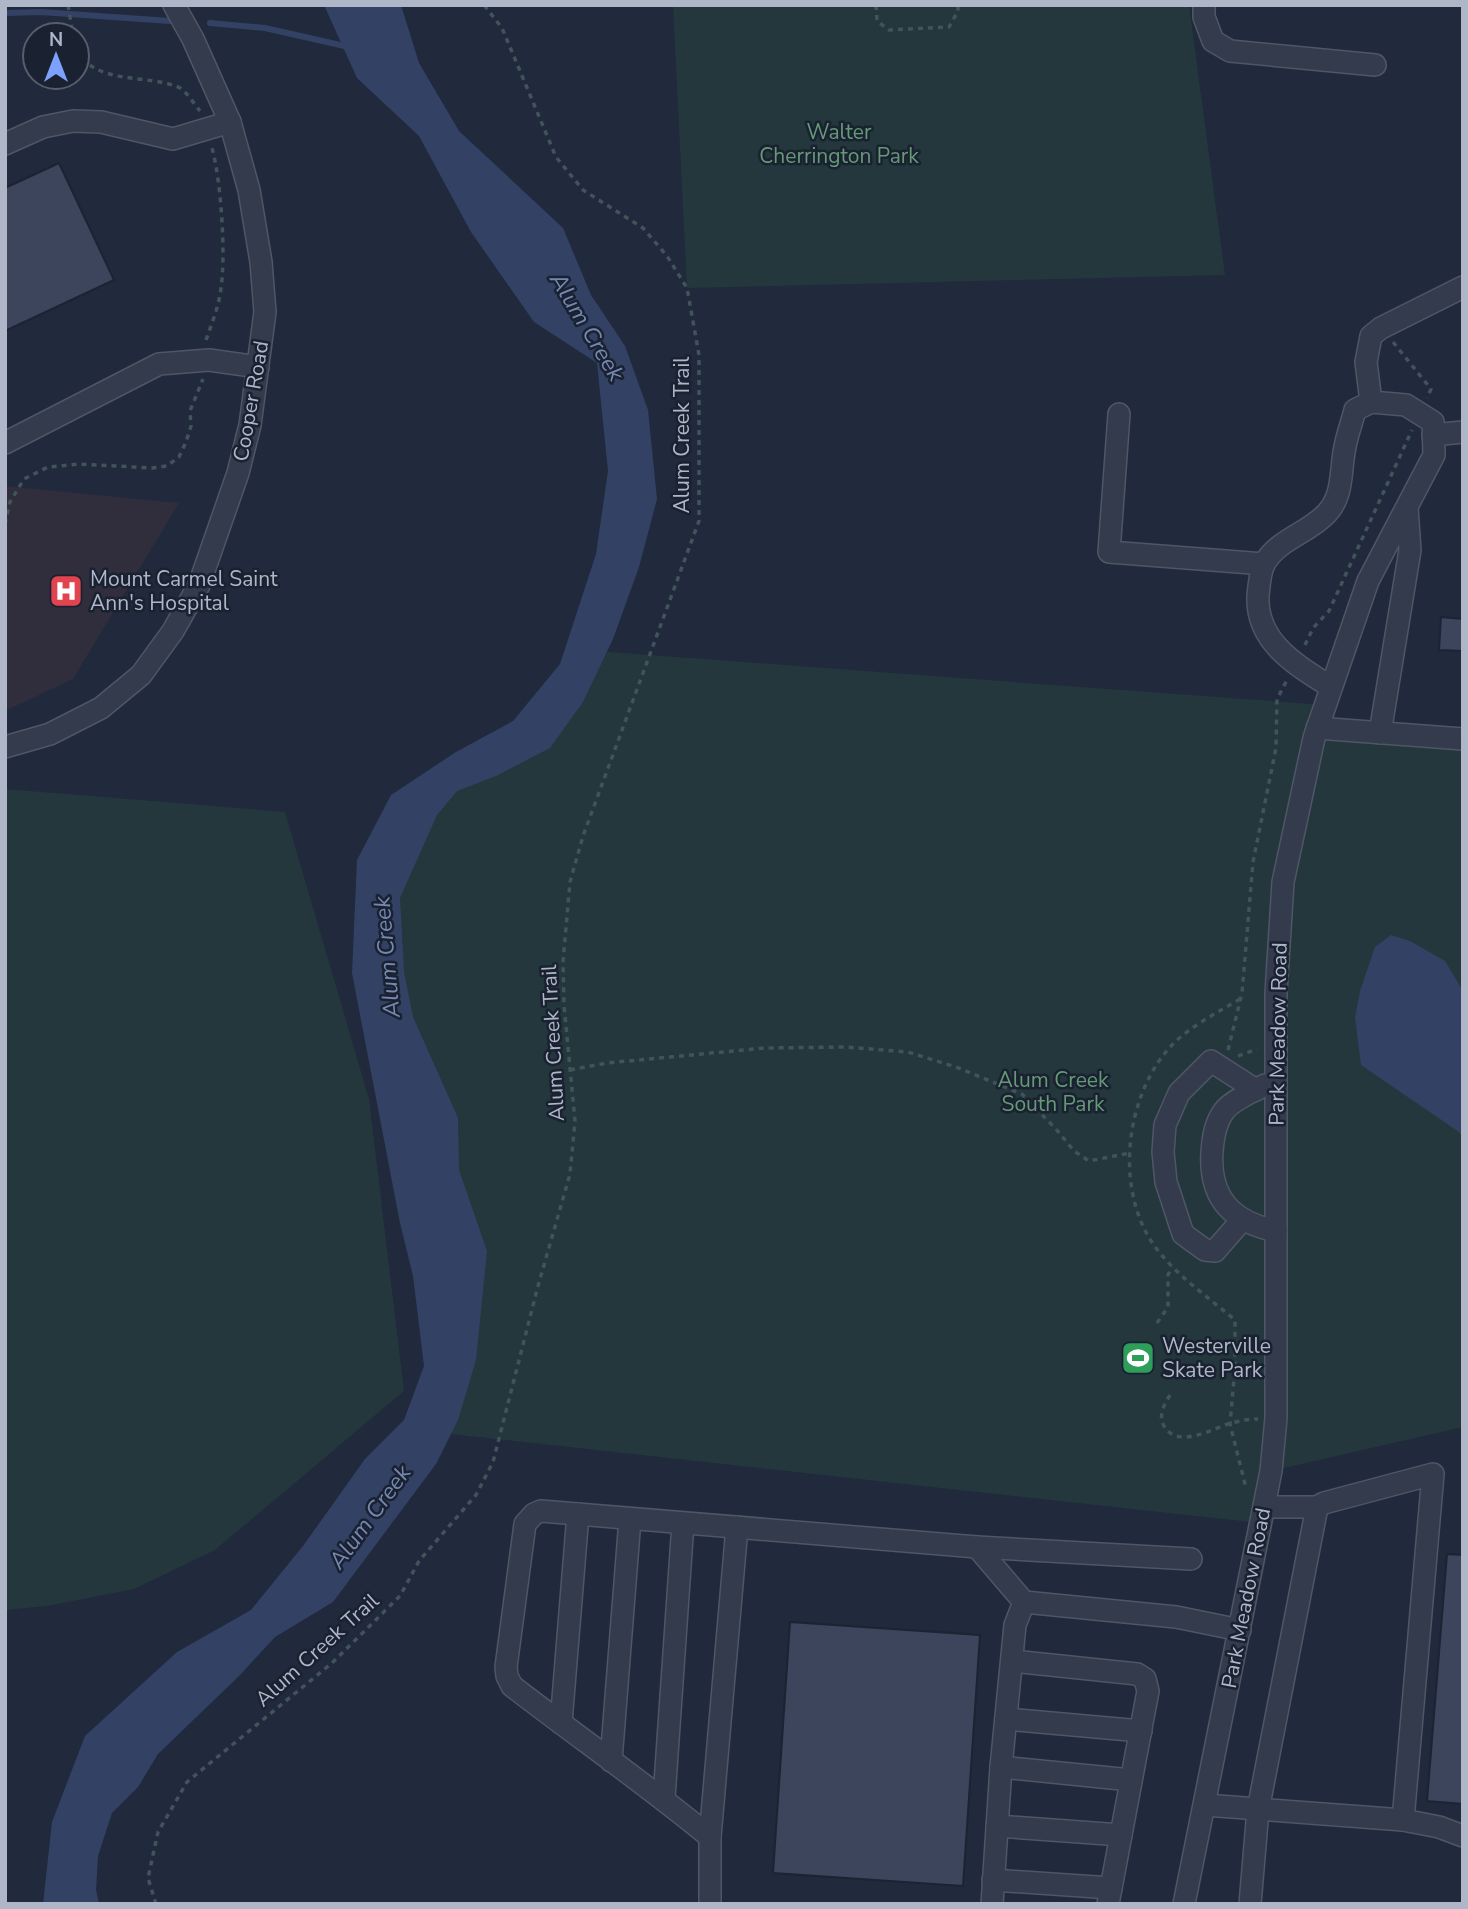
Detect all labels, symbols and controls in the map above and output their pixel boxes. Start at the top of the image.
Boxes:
north arrow [21,21,91,91]
text: N [49,27,63,53]
park label: Walter Cherrington Park [759,118,919,170]
water label: Alum Creek [542,266,632,388]
street label: Cooper Road [227,339,275,463]
street label: Alum Creek Trail [668,356,696,514]
place label: Mount Carmel Saint Ann's Hospital [90,565,278,617]
hospital icon: Mount Carmel Saint Ann's Hospital [47,572,85,610]
water label: Alum Creek [366,895,408,1020]
street label: Park Meadow Road [1262,942,1294,1126]
street label: Alum Creek Trail [535,963,571,1122]
park label: Alum Creek South Park [997,1066,1109,1118]
place label: Westerville Skate Park [1162,1332,1271,1384]
sports icon: Westerville Skate Park [1119,1339,1157,1377]
water label: Alum Creek [321,1458,419,1576]
street label: Park Meadow Road [1215,1505,1277,1691]
street label: Alum Creek Trail [249,1587,385,1713]

